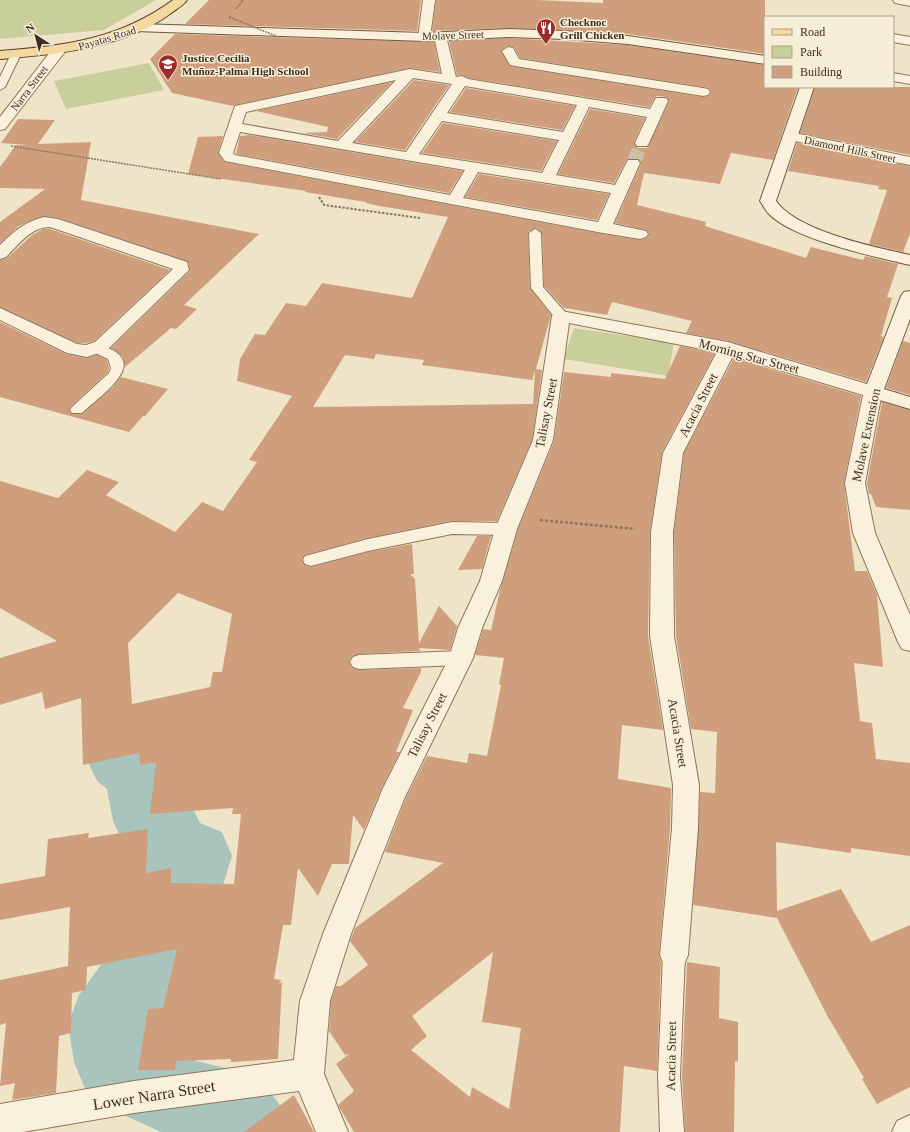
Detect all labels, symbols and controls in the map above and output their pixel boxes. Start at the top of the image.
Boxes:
north arrow [16,16,56,56]
place label: Checknoc Grill Chicken [560,16,624,41]
legend [764,16,894,88]
restaurant icon: Checknoc Grill Chicken [535,17,557,45]
text: N [23,21,37,35]
street label: Payatas Road [77,23,138,52]
text: Road [800,25,825,39]
street label: Molave Street [422,28,484,42]
text: Park [800,45,822,59]
place label: Justice Cecilia Muñoz-Palma High School [182,52,309,77]
school or university icon: Justice Cecilia Muñoz-Palma High School [157,53,179,81]
street label: Narra Street [8,63,50,113]
text: Building [800,65,842,79]
street label: Diamond Hills Street [803,133,897,165]
street label: Morning Star Street [697,335,801,377]
street label: Acacia Street [676,370,721,439]
street label: Talisay Street [532,376,560,449]
street label: Molave Extension [849,387,883,483]
street label: Talisay Street [404,690,450,760]
street label: Acacia Street [665,697,691,769]
street label: Acacia Street [663,1021,679,1091]
street label: Lower Narra Street [92,1077,217,1113]

